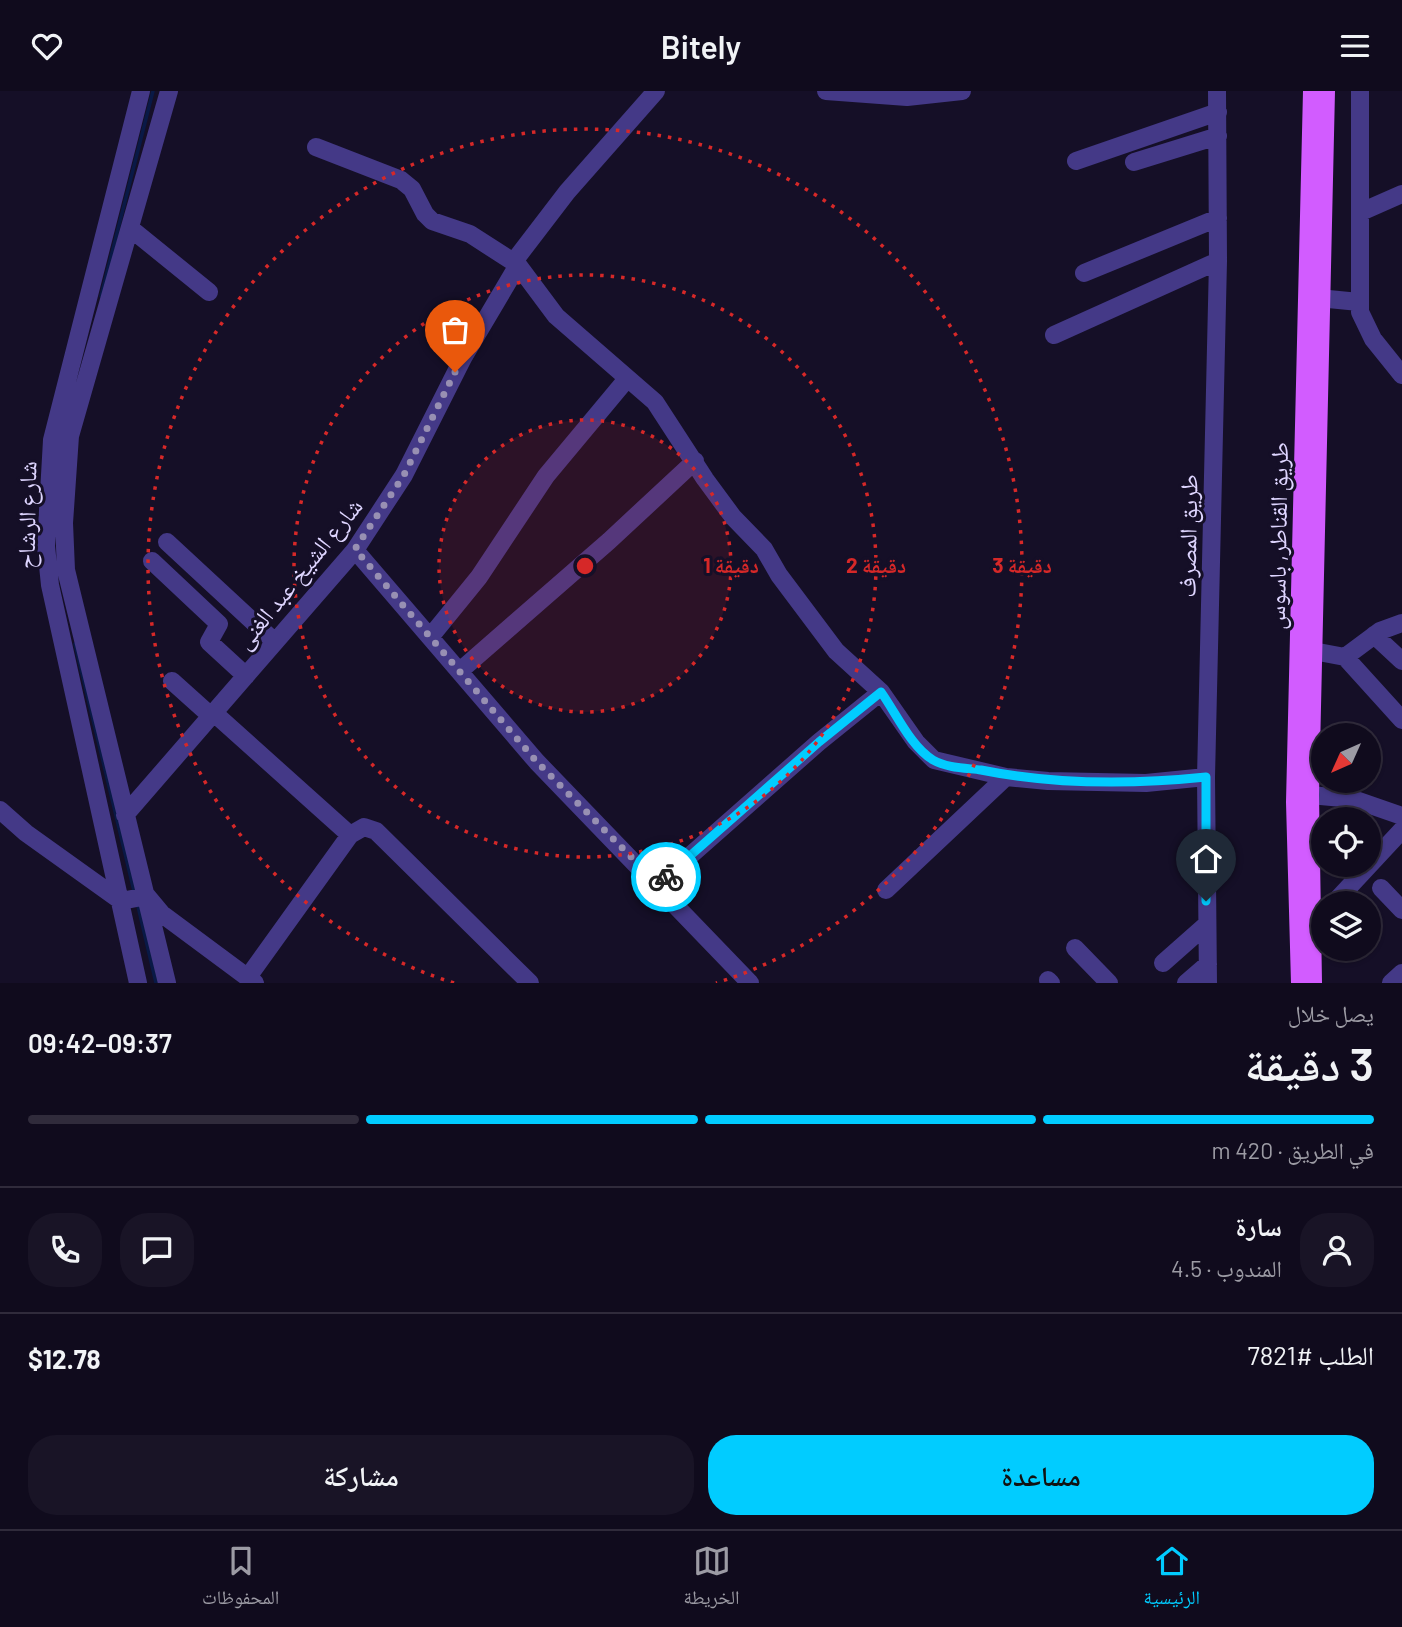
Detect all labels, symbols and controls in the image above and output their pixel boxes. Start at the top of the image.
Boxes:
icon: heart [28,27,66,65]
text: Bitely [661,27,741,65]
icon: menu [1336,27,1374,65]
pin [425,300,485,372]
icon: bag [436,311,474,349]
street label: طريق القناطر, باسوس [1261,442,1294,630]
street label: شارع الرشاح [11,461,43,569]
street label: طريق المصرف [1171,474,1204,598]
street label: شارع الشيخ عبد الغنى [228,492,369,656]
text: 1 دقيقة [703,552,759,578]
text: 2 دقيقة [846,552,906,578]
text: 3 دقيقة [992,552,1052,578]
centre of rings [573,554,597,578]
north arrow [1311,723,1381,793]
map controls [1311,723,1381,961]
button: locate [1311,807,1381,877]
pin [1176,829,1236,901]
icon: home [1187,840,1225,878]
courier [631,842,701,912]
icon: bike [647,858,685,896]
button: layers [1311,891,1381,961]
text: يصل خلال [1288,999,1374,1027]
text: 09:37–09:42 [28,1027,172,1058]
text: 3 دقيقة [1245,1035,1374,1090]
text: في الطريق · 420 m [1212,1136,1374,1164]
text: سارة [1235,1210,1282,1241]
button: phone [28,1213,102,1287]
button: chat [120,1213,194,1287]
button: person [1300,1213,1374,1287]
text: المندوب · 4.5 [1171,1254,1282,1282]
text: الطلب #7821 [1247,1339,1374,1370]
text: $12.78 [28,1343,101,1374]
button: مشاركة [28,1435,694,1515]
button: مساعدة [708,1435,1374,1515]
tab: المحفوظات [202,1542,279,1616]
tab: الخريطة [684,1542,739,1616]
tab: الرئيسية [1144,1542,1200,1616]

